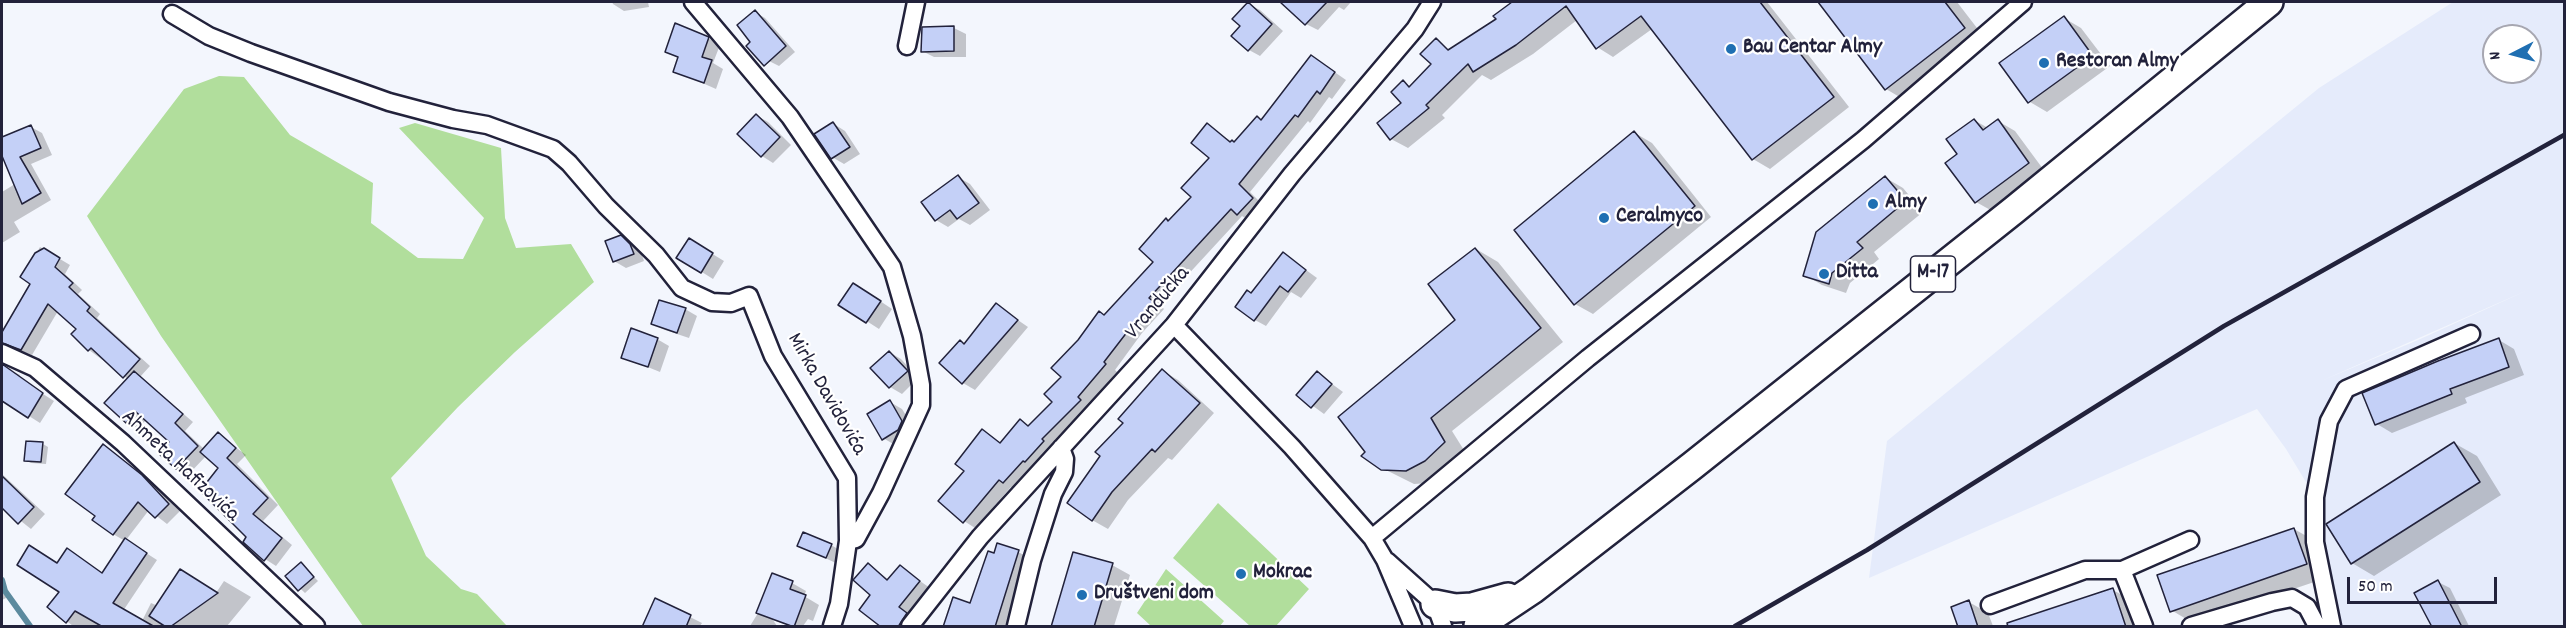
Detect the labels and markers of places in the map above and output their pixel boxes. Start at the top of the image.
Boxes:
place label: Bau Centar Almy [1743,36,1882,62]
marker: Bau Centar Almy [1724,42,1738,56]
place label: Restoran Almy [2056,50,2179,76]
marker: Restoran Almy [2037,56,2051,70]
place label: Almy [1885,191,1926,217]
marker: Almy [1866,197,1880,211]
place label: Ceralmyco [1616,205,1703,231]
marker: Ceralmyco [1597,211,1611,225]
place label: Ditta [1836,261,1878,287]
marker: Ditta [1817,267,1831,281]
place label: Mokrac [1253,561,1312,587]
marker: Mokrac [1234,567,1248,581]
place label: Društveni dom [1094,582,1214,608]
marker: Društveni dom [1075,588,1089,602]

